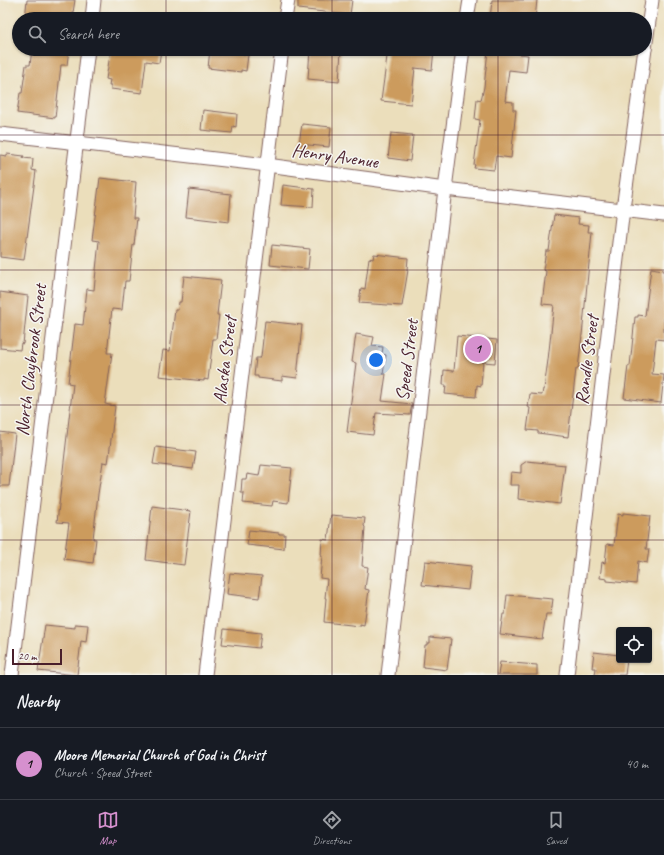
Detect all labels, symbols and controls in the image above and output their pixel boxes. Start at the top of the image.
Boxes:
search box [12,12,652,56]
icon: search [26,23,48,45]
text: Search here [58,25,119,44]
street label: Henry Avenue [290,138,381,174]
street label: North Claybrook Street [10,281,52,437]
street label: Randle Street [570,311,605,406]
street label: Alaska Street [208,312,243,405]
street label: Speed Street [390,316,424,402]
pin: 1 [465,334,491,364]
your location [366,350,386,370]
map controls [616,627,652,663]
button: locate [616,627,652,663]
scale bar [12,647,62,666]
text: 20 m [18,649,37,663]
text: Nearby [16,691,59,712]
text: Moore Memorial Church of God in Christ [54,746,265,765]
text: 1 [26,756,32,772]
text: 40 m [626,756,648,772]
text: Church · Speed Street [54,765,151,781]
tab: Map [97,809,119,847]
tab: Directions [313,809,351,847]
tab: Saved [545,809,567,847]

